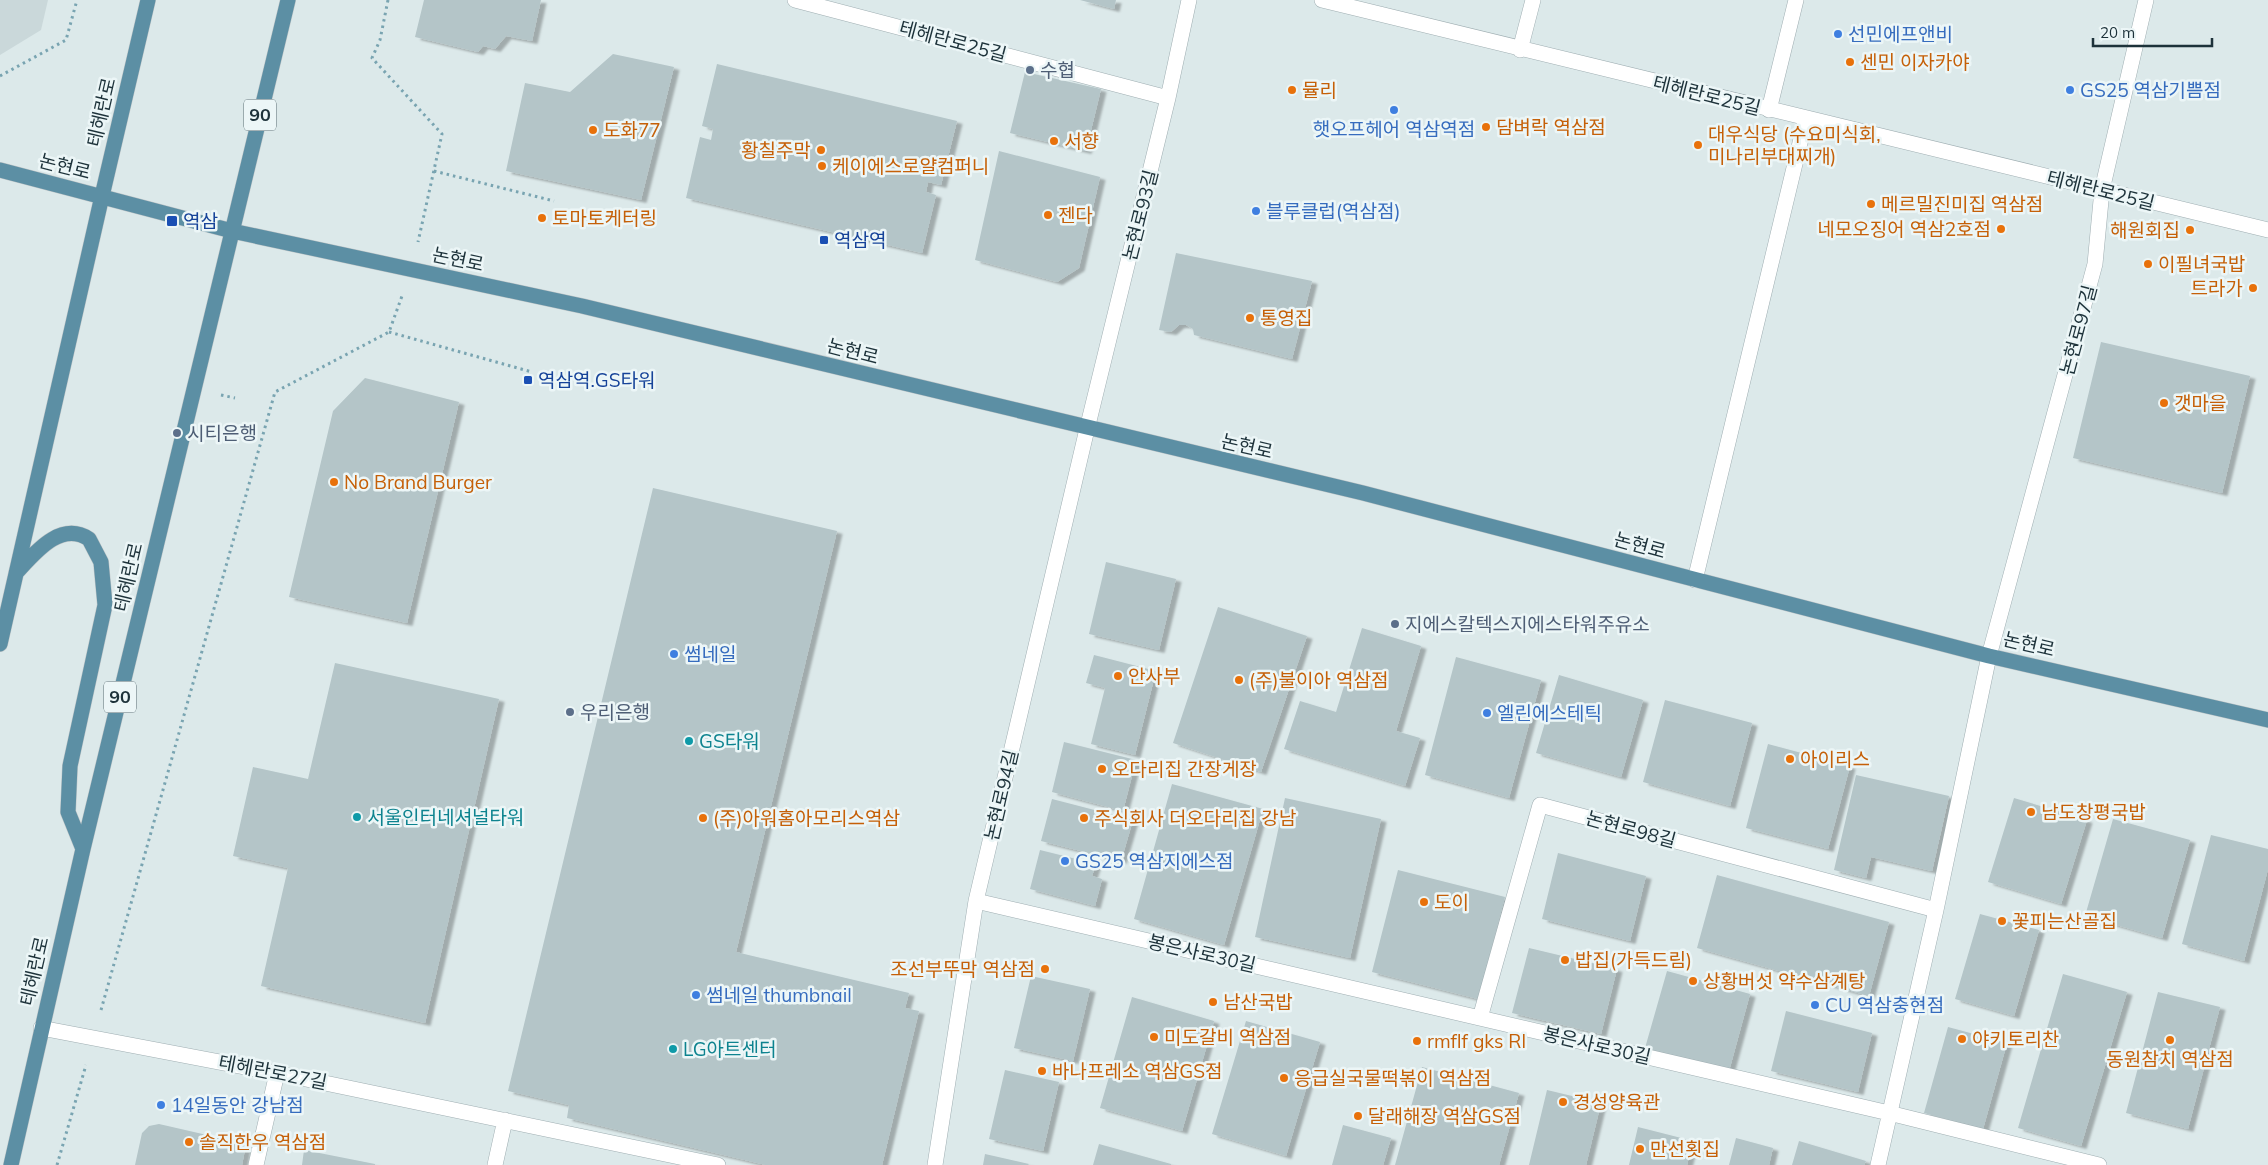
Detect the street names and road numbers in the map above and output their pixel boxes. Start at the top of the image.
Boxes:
street label: 테헤란로25길 [897,15,1009,67]
street label: 테헤란로25길 [1651,70,1763,120]
street label: 테헤란로 [81,75,121,149]
road number: 90 [244,100,276,130]
street label: 논현로 [37,148,93,184]
street label: 테헤란로25길 [2045,165,2157,215]
street label: 논현로93길 [1117,167,1163,263]
street label: 논현로 [430,242,486,276]
street label: 논현로97길 [2054,282,2102,378]
street label: 논현로 [825,333,881,369]
street label: 논현로 [1219,428,1275,464]
street label: 논현로 [1612,527,1668,563]
street label: 테헤란로 [108,540,148,614]
street label: 논현로 [2001,626,2057,662]
road number: 90 [104,682,136,712]
street label: 논현로94길 [979,747,1023,843]
street label: 논현로98길 [1583,805,1679,853]
street label: 봉은사로30길 [1146,929,1258,977]
street label: 테헤란로 [14,934,54,1008]
street label: 봉은사로30길 [1541,1021,1653,1069]
street label: 테헤란로27길 [217,1050,329,1094]

